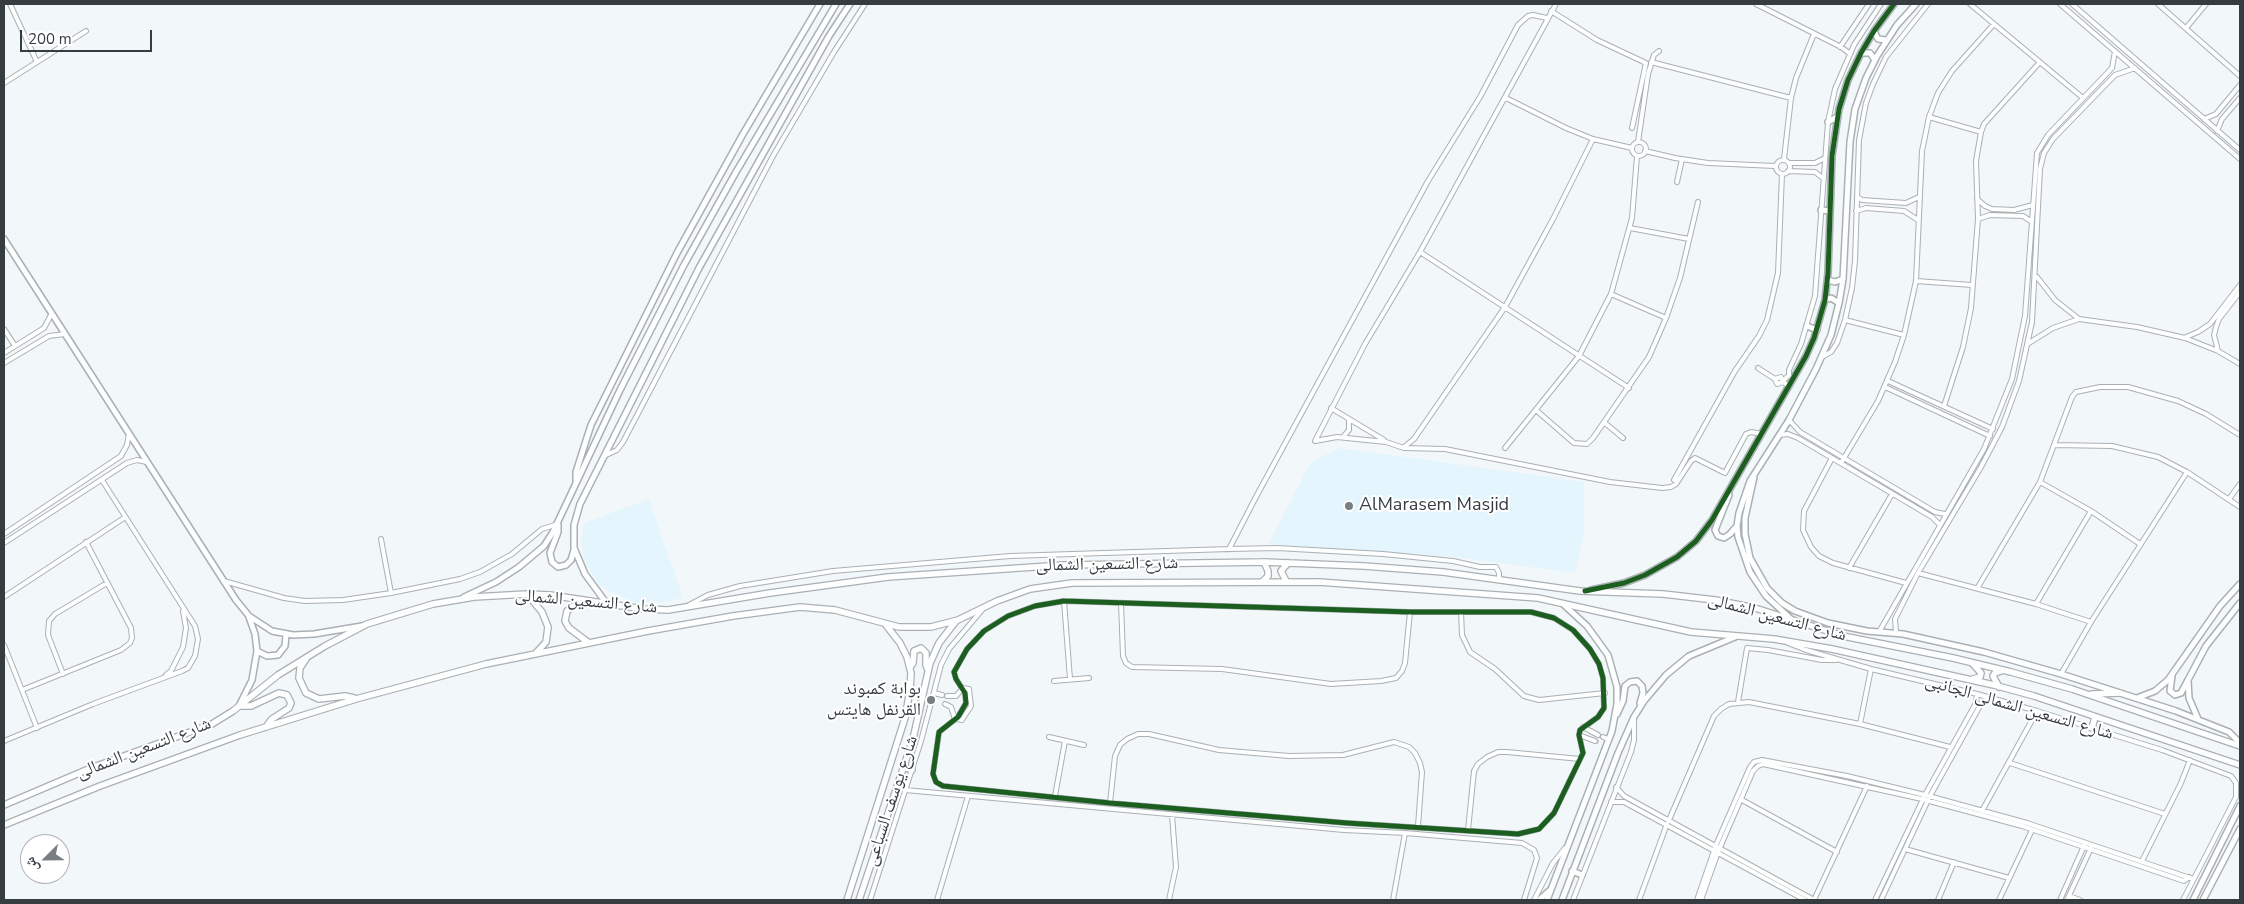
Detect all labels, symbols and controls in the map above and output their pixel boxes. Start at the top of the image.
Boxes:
scale bar [22,20,155,52]
text: 200 m [28,29,72,49]
place label: AlMarasem Masjid [1359,495,1509,517]
marker: AlMarasem Masjid [1343,500,1355,512]
street label: شارع التسعين الشمالى [1035,553,1179,577]
street label: شارع التسعين الشمالى [514,585,658,619]
street label: شارع التسعين الشمالى [1705,589,1849,647]
street label: شارع التسعين الشمالى الجانبى [1923,671,2115,745]
place label: بوابة كمبوند القرنفل هايتس [827,679,921,722]
marker: بوابة كمبوند القرنفل هايتس [925,694,937,706]
street label: شارع التسعين الشمالى [74,713,214,785]
street label: شارع يوسف السباعى [861,733,923,869]
north arrow [20,834,70,884]
text: ش [20,854,43,875]

